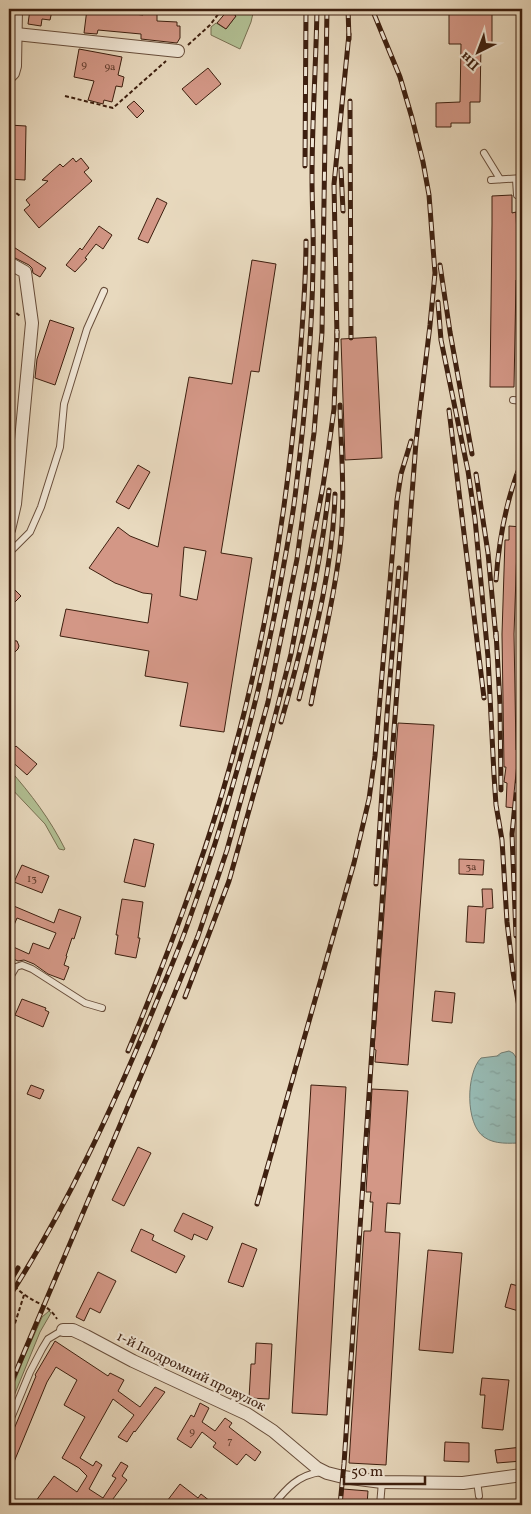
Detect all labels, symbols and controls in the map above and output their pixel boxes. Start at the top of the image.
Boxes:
north arrow [454,28,504,78]
text: Пн [457,47,484,74]
house number: 9 [81,58,87,73]
house number: 9а [104,60,116,75]
house number: 3а [465,860,477,875]
house number: 13 [27,872,37,887]
street label: 1-й Іподромний провулок [113,1328,269,1417]
house number: 9 [189,1425,195,1440]
house number: 7 [227,1434,233,1449]
scale bar [344,1454,425,1486]
text: 50 m [351,1462,383,1483]

